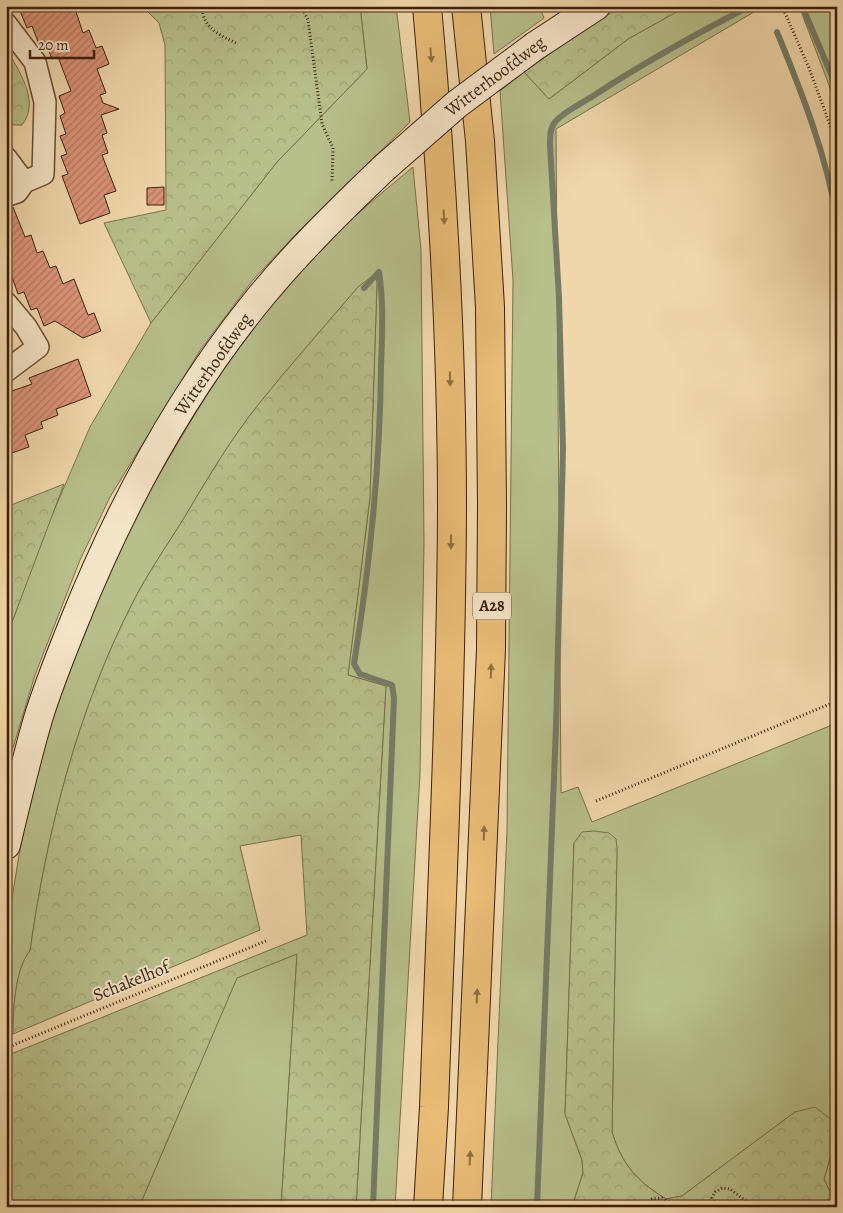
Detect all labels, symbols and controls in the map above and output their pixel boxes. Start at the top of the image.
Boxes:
scale bar [30,28,94,60]
street label: Witterhoofdweg [439,30,550,122]
text: 20 m [38,35,69,55]
one-way arrow [427,47,435,63]
one-way arrow [440,209,448,225]
street label: Witterhoofdweg [168,308,257,421]
one-way arrow [446,371,454,387]
one-way arrow [447,534,455,550]
road number: A28 [473,592,511,620]
one-way arrow [487,663,495,679]
one-way arrow [480,825,488,841]
street label: Schakelhof [89,954,176,1007]
one-way arrow [474,987,482,1003]
one-way arrow [467,1150,475,1166]

